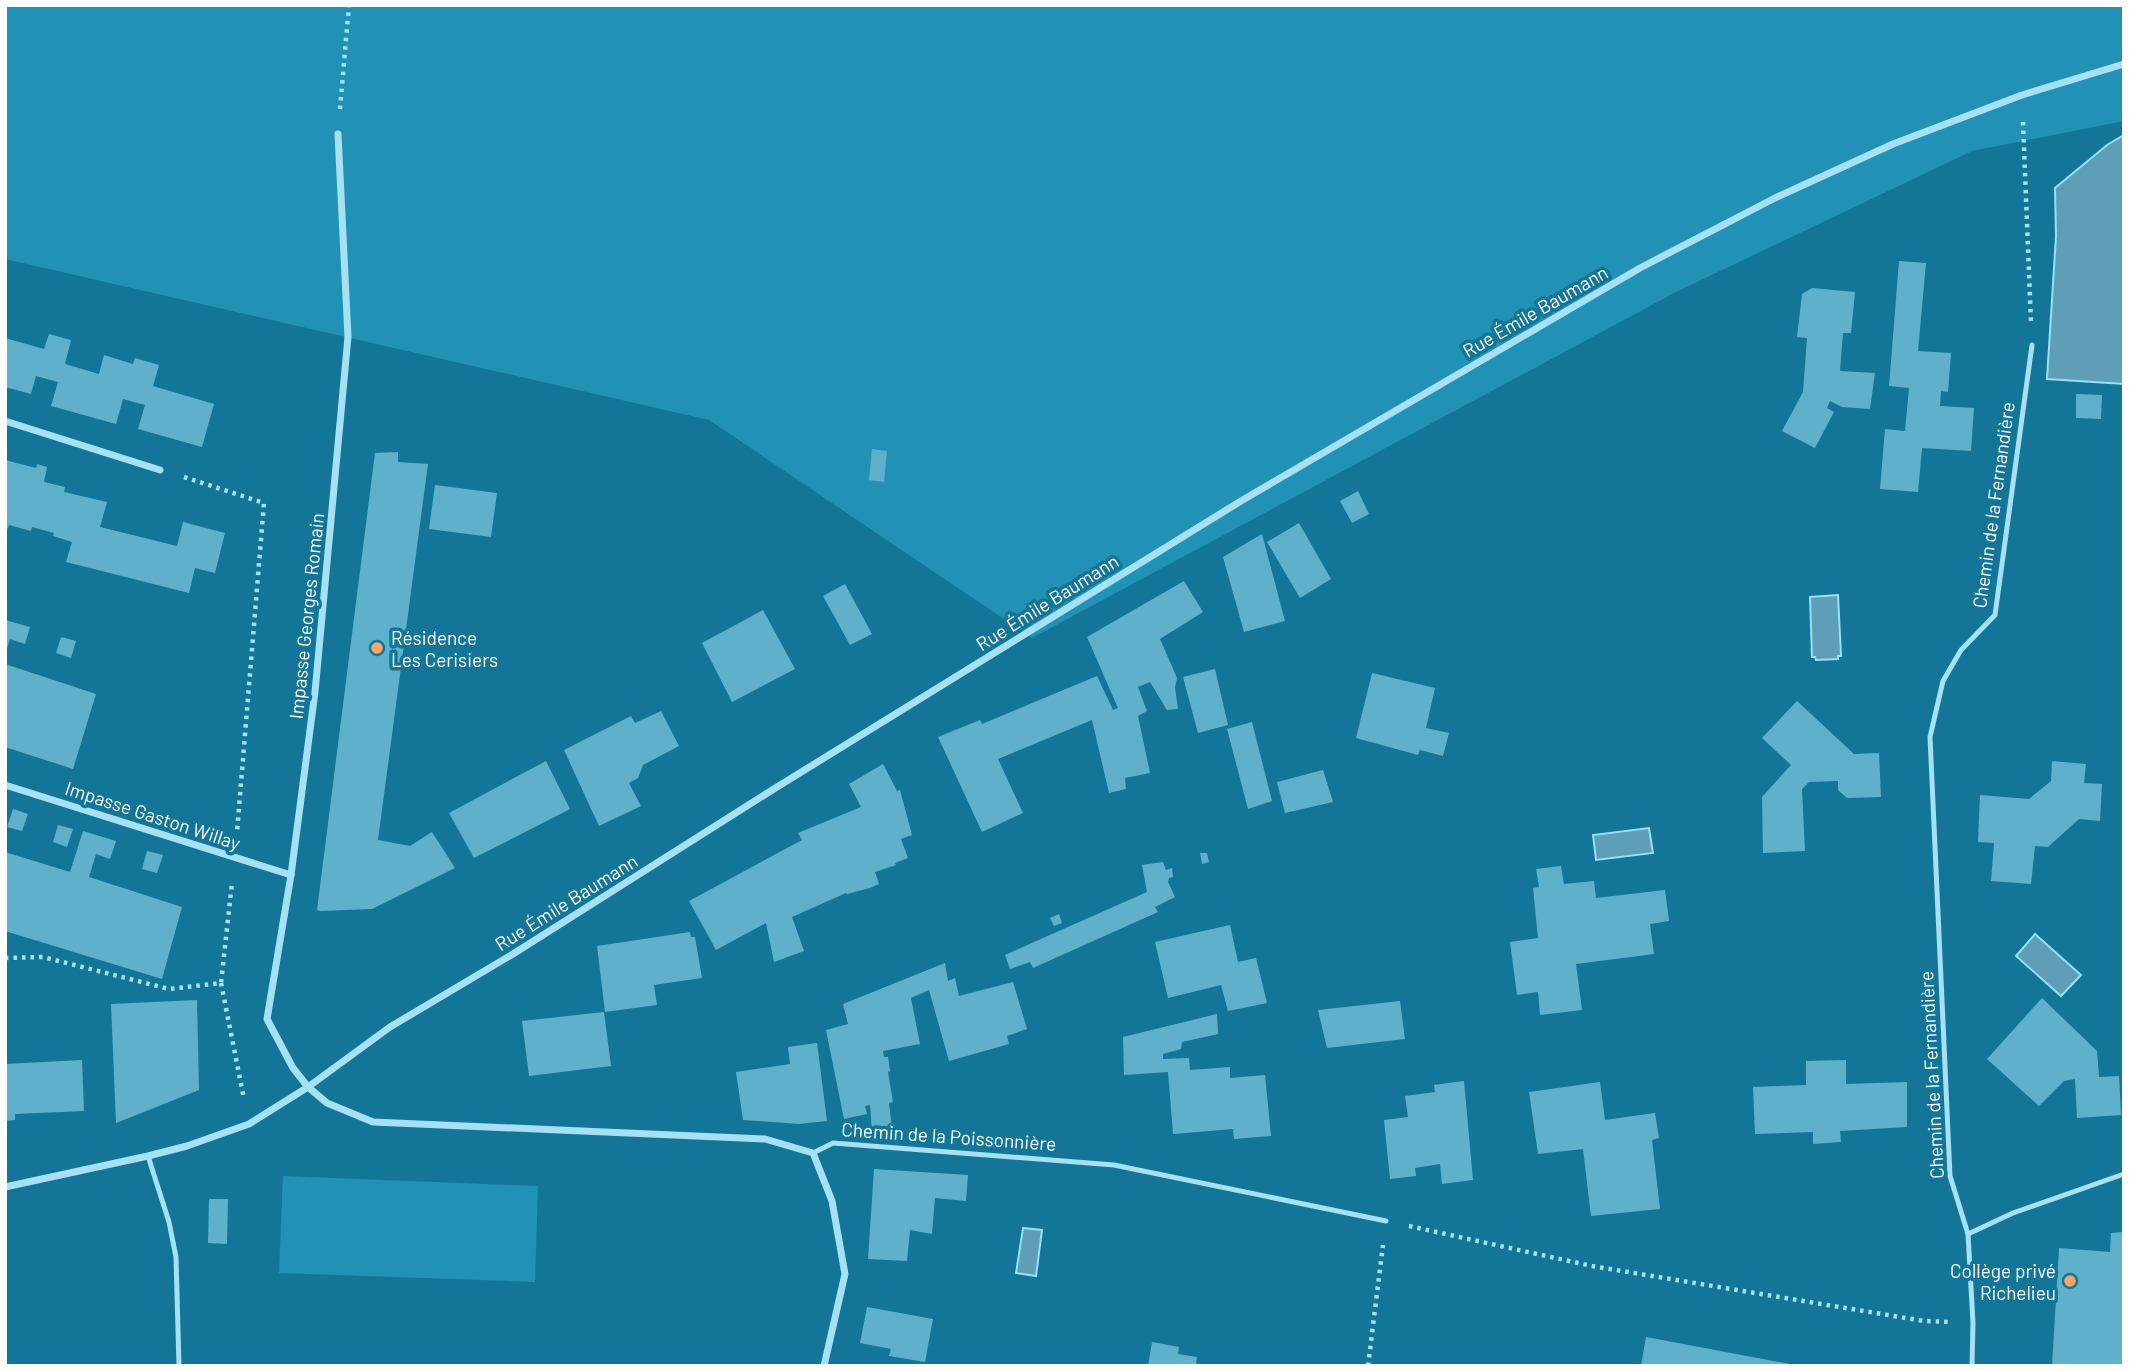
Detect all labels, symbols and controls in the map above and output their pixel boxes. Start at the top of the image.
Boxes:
street label: Rue Émile Baumann [1458,260,1612,362]
street label: Chemin de la Fernandière [1967,400,2019,610]
street label: Impasse Georges Romain [284,512,328,720]
street label: Rue Émile Baumann [971,549,1123,655]
place label: Résidence Les Cerisiers [391,626,498,671]
marker: Résidence Les Cerisiers [369,640,385,656]
street label: Impasse Gaston Willay [63,776,244,854]
street label: Rue Émile Baumann [490,849,642,955]
street label: Chemin de la Fernandière [1914,971,1948,1179]
street label: Chemin de la Poissonnière [841,1117,1057,1155]
place label: Collège privé Richelieu [1950,1259,2056,1304]
marker: Collège privé Richelieu [2062,1273,2078,1289]

